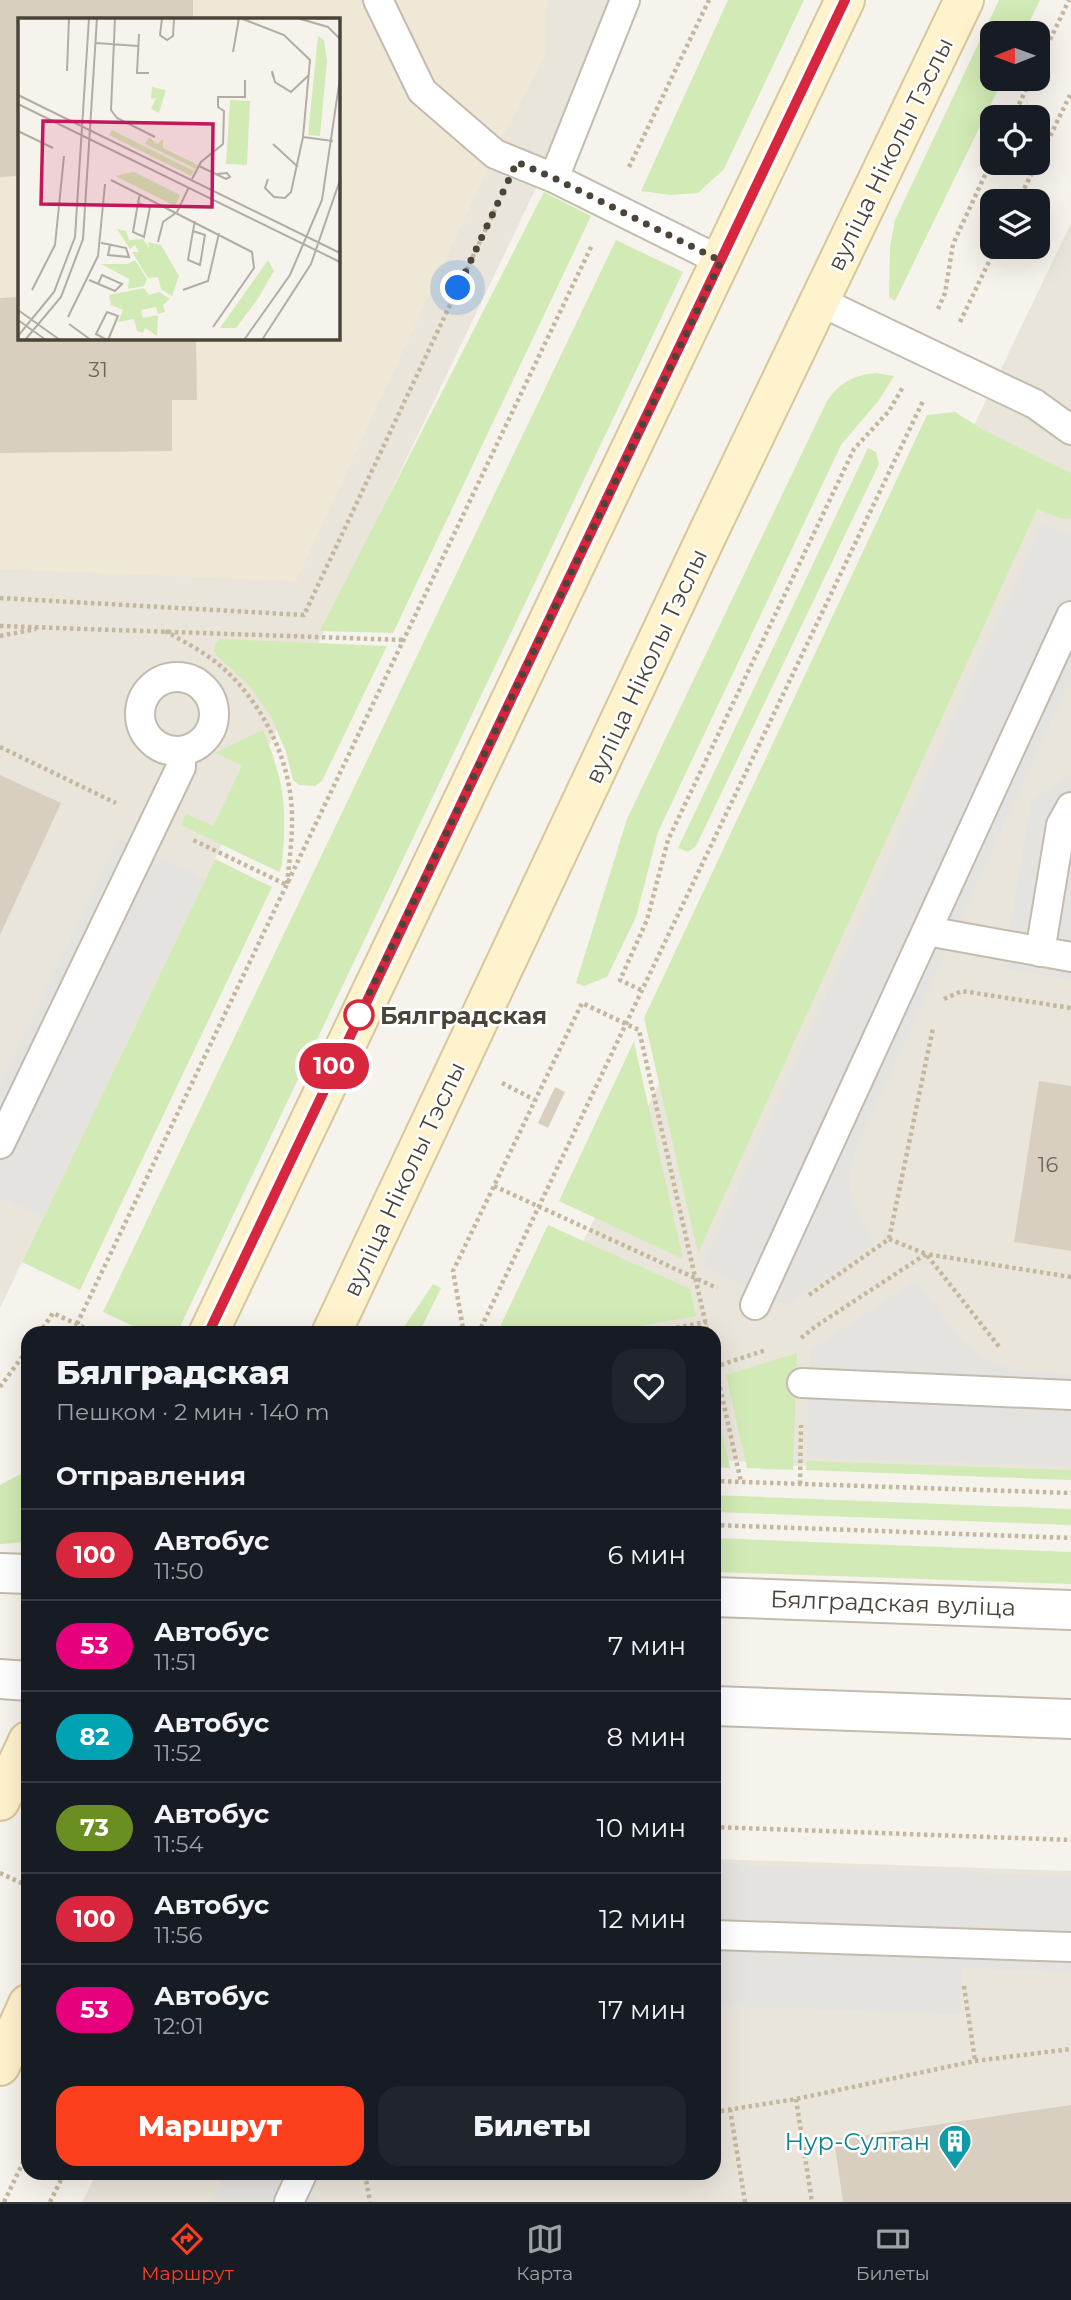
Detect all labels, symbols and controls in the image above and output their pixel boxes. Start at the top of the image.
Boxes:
inset map [18,18,340,340]
north arrow [980,21,1050,91]
map controls [980,21,1050,259]
street label: вуліца Ніколы Тэслы [821,33,959,275]
button: locate [980,105,1050,175]
button: layers [980,189,1050,259]
your location [440,270,475,305]
house number: 31 [88,357,108,382]
street label: вуліца Ніколы Тэслы [579,544,713,788]
marker: Бялградская [344,1000,374,1030]
place label: Бялградская [380,1001,547,1030]
line badge: 100 [294,1043,374,1089]
text: 100 [313,1051,355,1080]
street label: вуліца Ніколы Тэслы [337,1057,471,1301]
house number: 16 [1038,1152,1058,1177]
button: heart [612,1349,686,1423]
text: Бялградская [56,1352,290,1392]
text: Пешком · 2 мин · 140 m [56,1398,330,1426]
text: Отправления [56,1460,246,1492]
text: Автобус [154,1525,269,1557]
text: 6 мин [607,1539,686,1571]
text: 100 [74,1540,116,1569]
text: 11:50 [154,1557,204,1585]
street label: Бялградская вуліца [770,1584,1016,1622]
text: Автобус [154,1616,269,1648]
text: 7 мин [608,1630,686,1662]
text: 53 [80,1631,109,1660]
text: 11:51 [154,1648,197,1676]
text: Автобус [154,1707,269,1739]
text: 8 мин [607,1721,686,1753]
text: 82 [80,1722,110,1751]
text: 11:52 [154,1739,201,1767]
text: Автобус [154,1798,269,1830]
text: 10 мин [597,1812,686,1844]
text: 73 [80,1813,109,1842]
text: 11:54 [154,1830,204,1858]
text: Автобус [154,1889,269,1921]
text: 12 мин [599,1903,686,1935]
text: 100 [74,1904,116,1933]
text: 11:56 [154,1921,203,1949]
text: Автобус [154,1980,269,2012]
text: 17 мин [599,1994,686,2026]
text: 53 [80,1995,109,2024]
text: 12:01 [154,2012,204,2040]
button: Маршрут [56,2086,364,2166]
button: Билеты [378,2086,686,2166]
building icon: Нур-Cултан [936,2122,974,2171]
place label: Нур-Cултан [784,2127,930,2156]
tab: Маршрут [141,2220,234,2285]
tab: Карта [516,2220,573,2285]
tab: Билеты [856,2220,930,2285]

